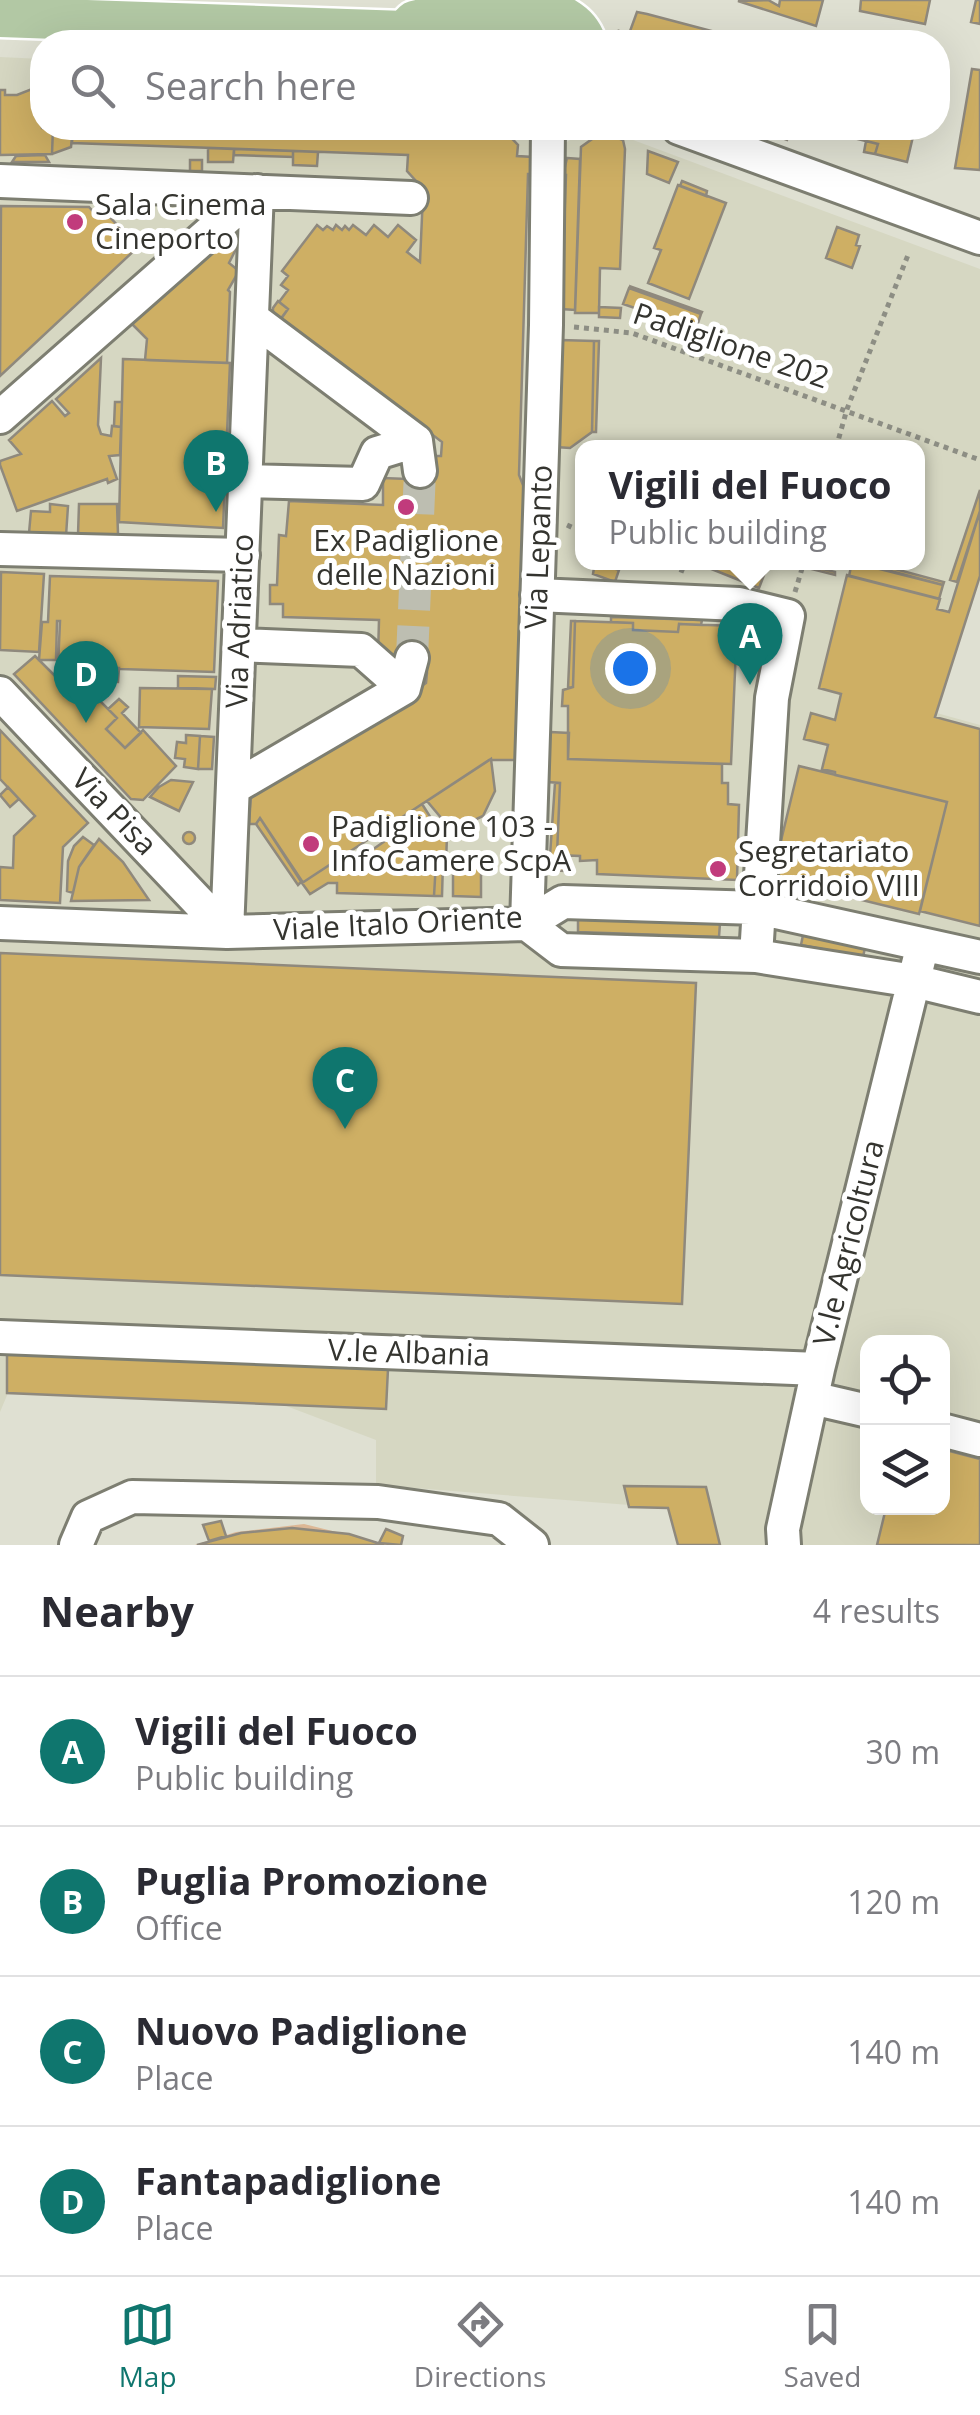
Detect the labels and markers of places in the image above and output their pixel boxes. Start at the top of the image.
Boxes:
place label: Sala Cinema Cineporto [95,183,266,258]
marker: Sala Cinema Cineporto [64,211,86,233]
pin: B [184,430,248,512]
marker: Ex Padiglione delle Nazioni [395,496,417,518]
place label: Ex Padiglione delle Nazioni [313,519,499,594]
pin: A [718,602,782,685]
pin: D [54,640,118,723]
place label: Padiglione 103 - InfoCamere ScpA [331,805,571,880]
place label: Segretariato Corridoio VIII [738,830,920,905]
marker: Padiglione 103 - InfoCamere ScpA [300,833,322,855]
marker: Segretariato Corridoio VIII [707,858,729,880]
pin: C [312,1046,378,1129]

